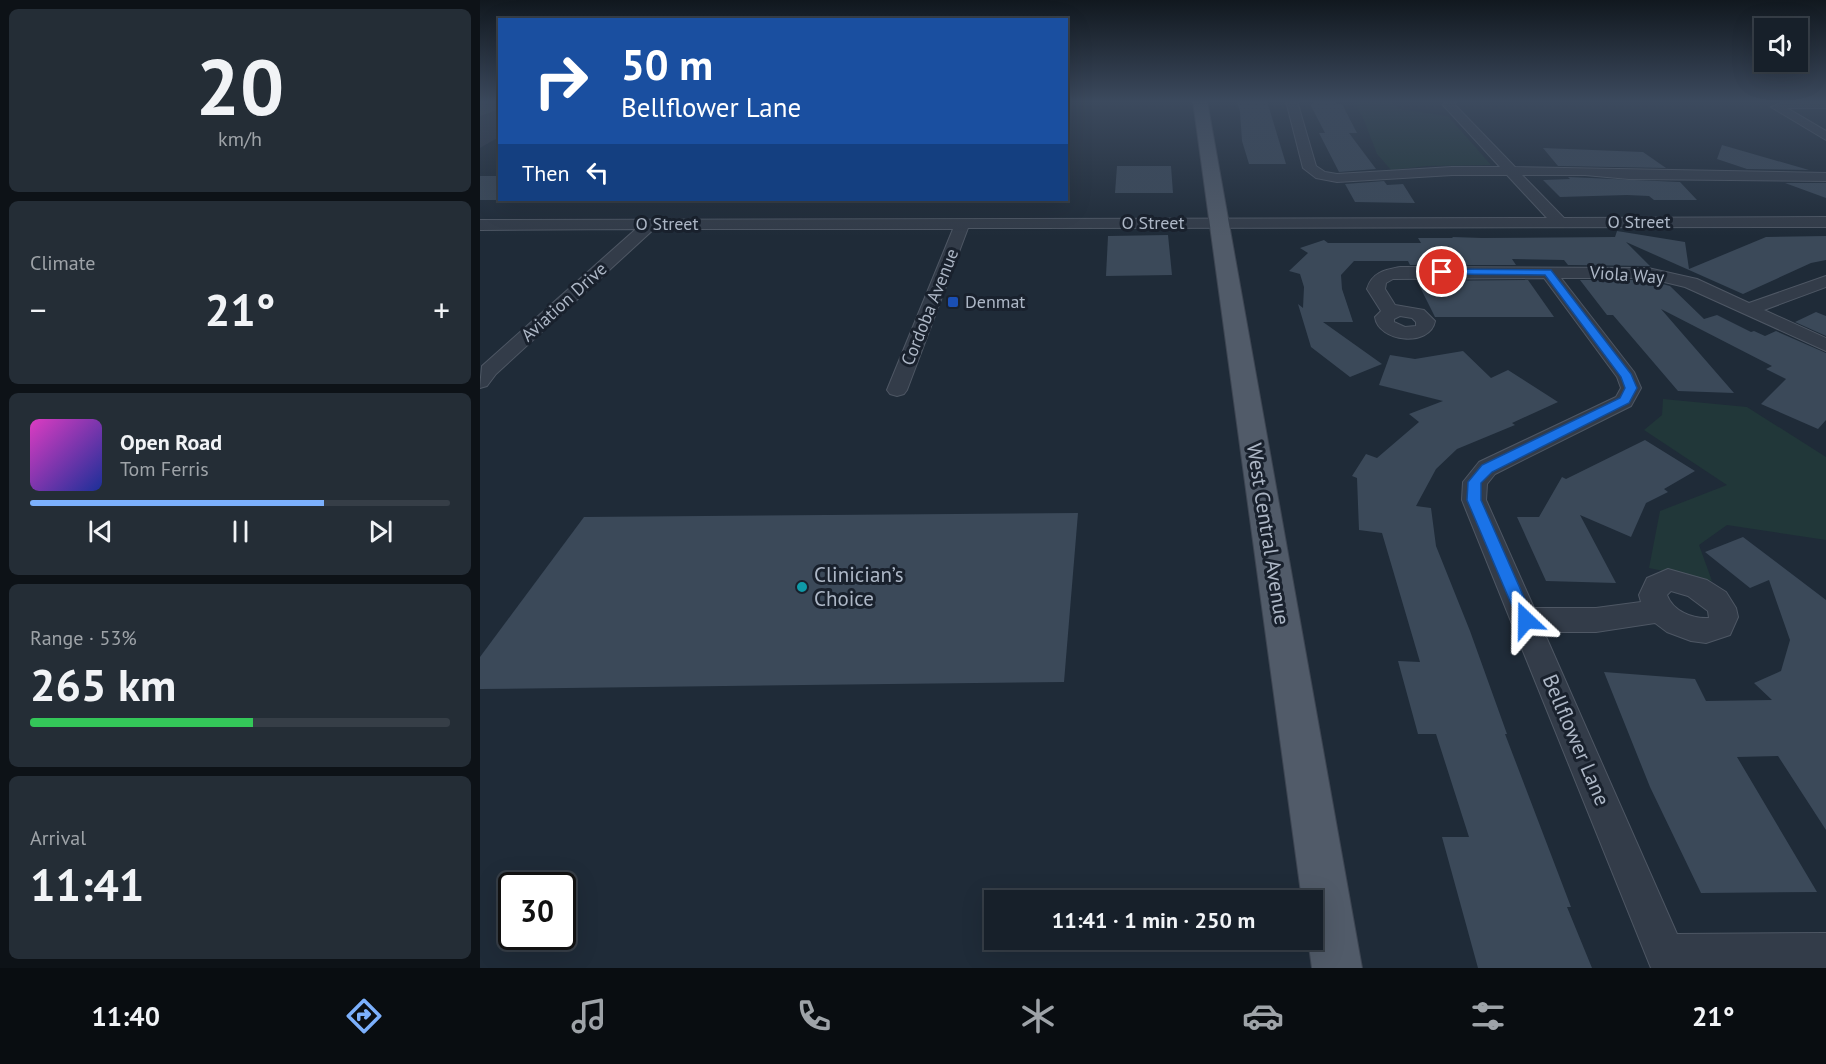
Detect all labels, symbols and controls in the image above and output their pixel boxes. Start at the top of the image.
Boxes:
map controls [1754,18,1808,72]
button: sound [1754,18,1808,72]
text: 20 [196,36,284,137]
text: 50 m [621,37,713,92]
icon: right [522,42,600,120]
text: Bellflower Lane [621,90,801,124]
text: km/h [218,126,262,152]
icon: left [581,156,614,189]
text: Then [522,159,569,187]
street label: O Street [1607,210,1671,233]
street label: O Street [1121,211,1185,234]
street label: O Street [635,212,699,235]
street label: Cordoba Avenue [896,245,963,369]
pin [1416,246,1467,297]
text: Climate [30,250,96,276]
icon: arrive [1425,255,1458,288]
street label: Aviation Drive [516,257,611,346]
street label: Viola Way [1588,260,1666,289]
text: 21° [205,280,275,338]
text: − [30,288,47,331]
text: + [433,288,450,331]
place label: Denmat [965,290,1025,313]
marker: Denmat [946,295,960,309]
text: Open Road [120,428,222,456]
street label: West Central Avenue [1241,441,1296,627]
text: Tom Ferris [120,456,209,482]
icon: previous [84,515,117,548]
icon: pause [224,515,257,548]
icon: next [364,515,397,548]
place label: Clinician’s Choice [814,561,903,612]
marker: Clinician’s Choice [795,580,809,594]
position arrow [1494,588,1558,652]
text: Range · 53% [30,625,137,651]
text: 265 km [30,655,176,713]
street label: Bellflower Lane [1537,670,1616,810]
text: Arrival [30,825,86,851]
text: 11:41 [30,855,144,913]
speed limit sign: 30 [498,872,576,950]
text: 11:41 · 1 min · 250 m [1052,906,1255,934]
icon: directions [343,995,385,1037]
icon: music [568,995,610,1037]
icon: phone [793,995,835,1037]
icon: climate [1017,995,1059,1037]
icon: car [1242,995,1284,1037]
icon: filters [1467,995,1509,1037]
text: 11:40 [91,999,160,1033]
text: 21° [1692,999,1734,1033]

